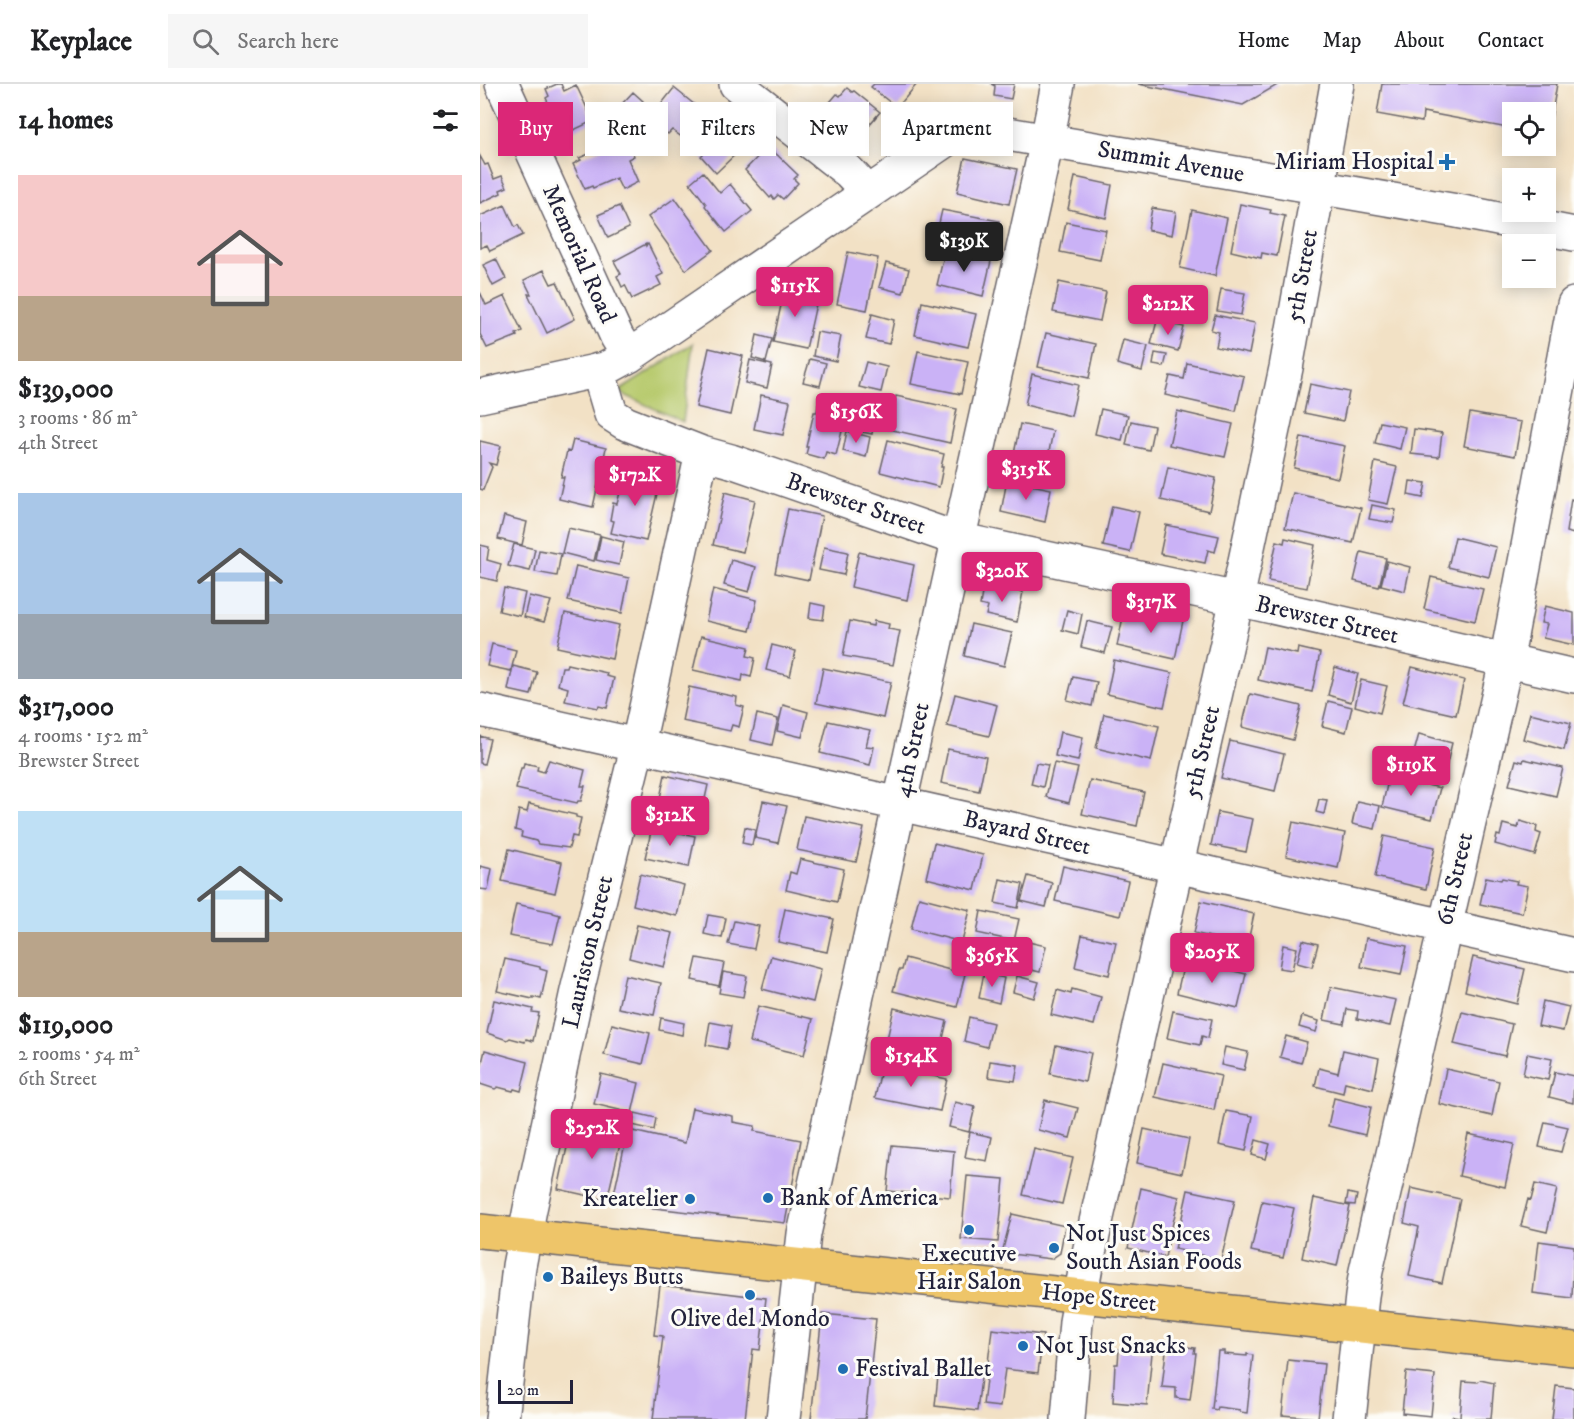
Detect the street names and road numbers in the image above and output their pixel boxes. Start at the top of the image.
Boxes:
street label: Summit Avenue [1095,134,1247,190]
street label: Memorial Road [535,180,623,328]
street label: 5th Street [1279,227,1325,325]
street label: Brewster Street [782,466,930,542]
street label: Brewster Street [1253,589,1402,651]
street label: 4th Street [887,700,937,800]
street label: 5th Street [1177,702,1227,801]
street label: Bayard Street [960,804,1094,862]
street label: 6th Street [1430,829,1480,929]
street label: Lauriston Street [556,872,620,1031]
street label: Hope Street [1040,1277,1158,1319]

